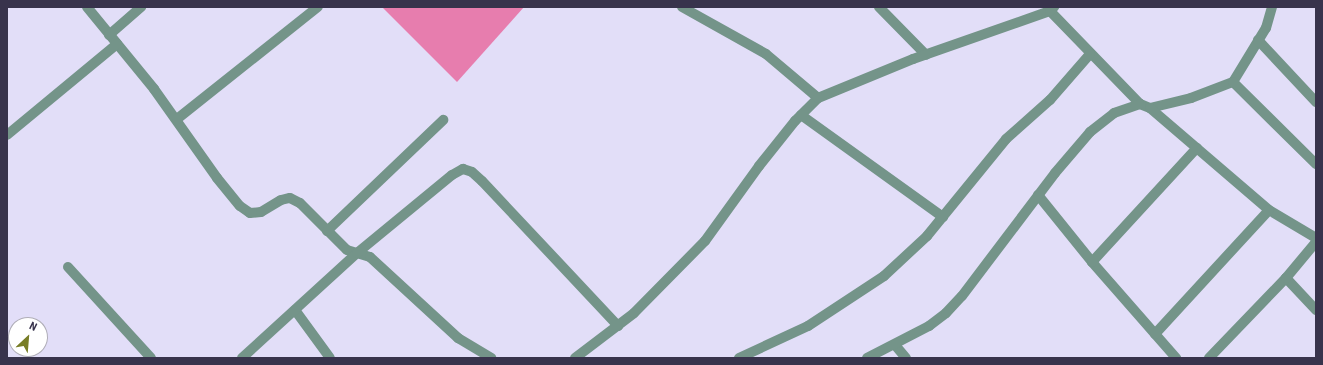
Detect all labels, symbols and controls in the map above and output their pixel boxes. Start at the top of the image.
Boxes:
north arrow [8,317,48,357]
text: N [27,319,39,334]

